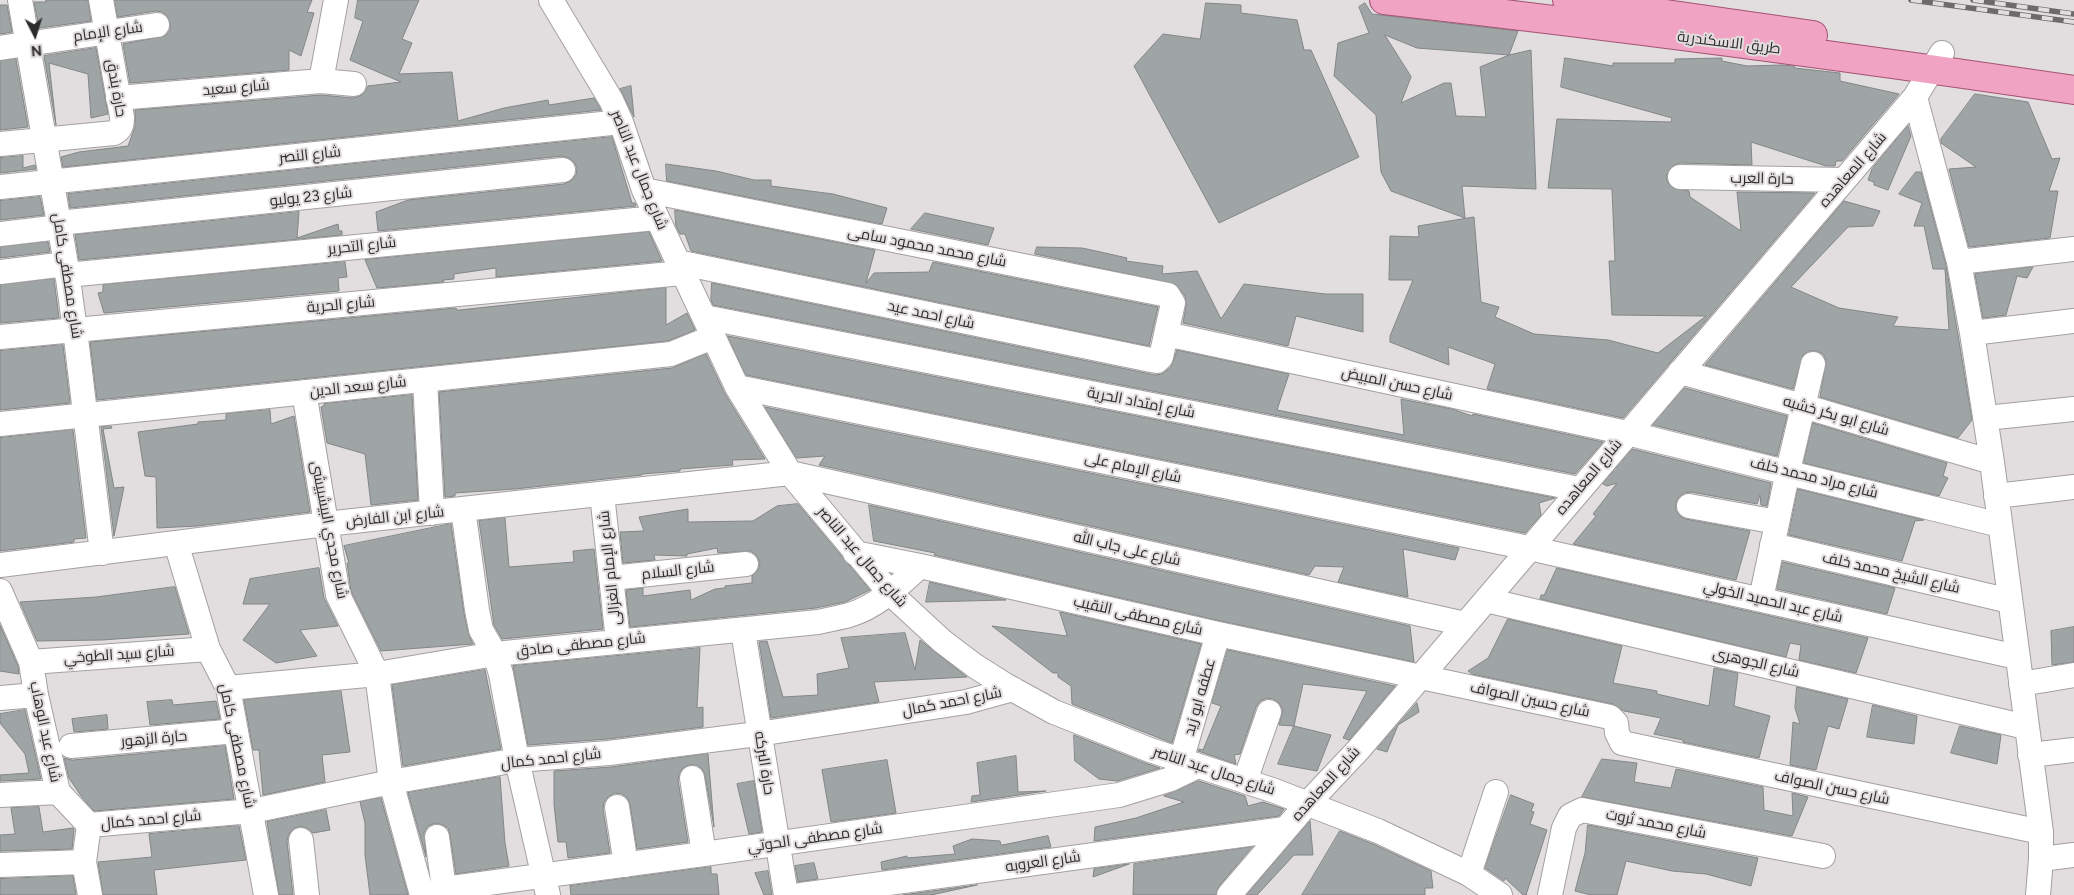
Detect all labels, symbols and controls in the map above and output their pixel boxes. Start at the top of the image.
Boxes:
north arrow [10,10,60,60]
street label: شارع الإمام [72,18,144,46]
street label: طريق الاسكندرية [1676,28,1782,58]
text: N [30,42,42,59]
street label: حارة بندق [102,58,130,118]
street label: شارع سعيد [202,76,270,100]
street label: شارع جمال عبد الناصر [607,107,671,233]
street label: شارع المعاهده [1815,129,1891,211]
street label: شارع النصر [278,143,342,167]
street label: حارة العرب [1730,169,1794,189]
street label: شارع 23 يوليو [269,184,353,210]
street label: شارع مصطفى كامل [48,212,86,340]
street label: شارع محمد محمود سامى [846,223,1008,271]
street label: شارع التحرير [327,233,397,259]
street label: شارع الحرية [306,293,376,317]
street label: شارع احمد عيد [886,297,976,333]
street label: شارع حسن المبيض [1340,363,1454,405]
street label: شارع سعد الدين [309,373,407,401]
street label: شارع إمتداد الحرية [1086,384,1196,422]
street label: شارع ابو بكر خشبه [1781,392,1891,440]
street label: شارع المعاهده [1552,435,1626,519]
street label: شارع الإمام على [1083,449,1183,487]
street label: شارع مراد محمد خلف [1748,453,1880,503]
street label: شارع مجدي البيشبيشى [307,460,351,600]
street label: شارع ابن الفارض [345,503,445,531]
street label: شارع جمال عبد الناصر [813,503,911,611]
street label: شارع الإمام الغزالى [595,510,625,626]
street label: شارع على جاب الله [1072,528,1182,570]
street label: شارع الشيخ محمد خلف [1820,548,1962,598]
street label: شارع السلام [641,558,715,584]
street label: شارع عبد الحميد الخولي [1702,577,1844,627]
street label: شارع مصطفى النقيب [1072,592,1204,640]
street label: شارع مصطفى صادق [515,629,647,661]
street label: شارع سيد الطوخي [63,642,175,668]
street label: شارع الجوهرى [1711,644,1801,682]
street label: عطفه ابو زيد [1180,656,1220,738]
street label: شارع حسين الصواف [1469,679,1591,721]
street label: شارع عبد الوهاب [26,680,64,784]
street label: شارع مصطفى كامل [215,682,259,810]
street label: شارع احمد كمال [901,684,1003,720]
street label: حارة الزهور [120,727,188,751]
street label: حارة البركه [750,730,778,796]
street label: شارع جمال عبد الناصر [1151,743,1277,799]
street label: شارع المعاهده [1288,743,1364,825]
street label: شارع احمد كمال [500,745,602,773]
street label: شارع حسن الصواف [1773,767,1891,809]
street label: شارع محمد ثروت [1604,805,1708,843]
street label: شارع احمد كمال [100,807,202,833]
street label: شارع مصطفى الحوتي [746,820,884,856]
street label: شارع العروبه [1004,848,1082,876]

